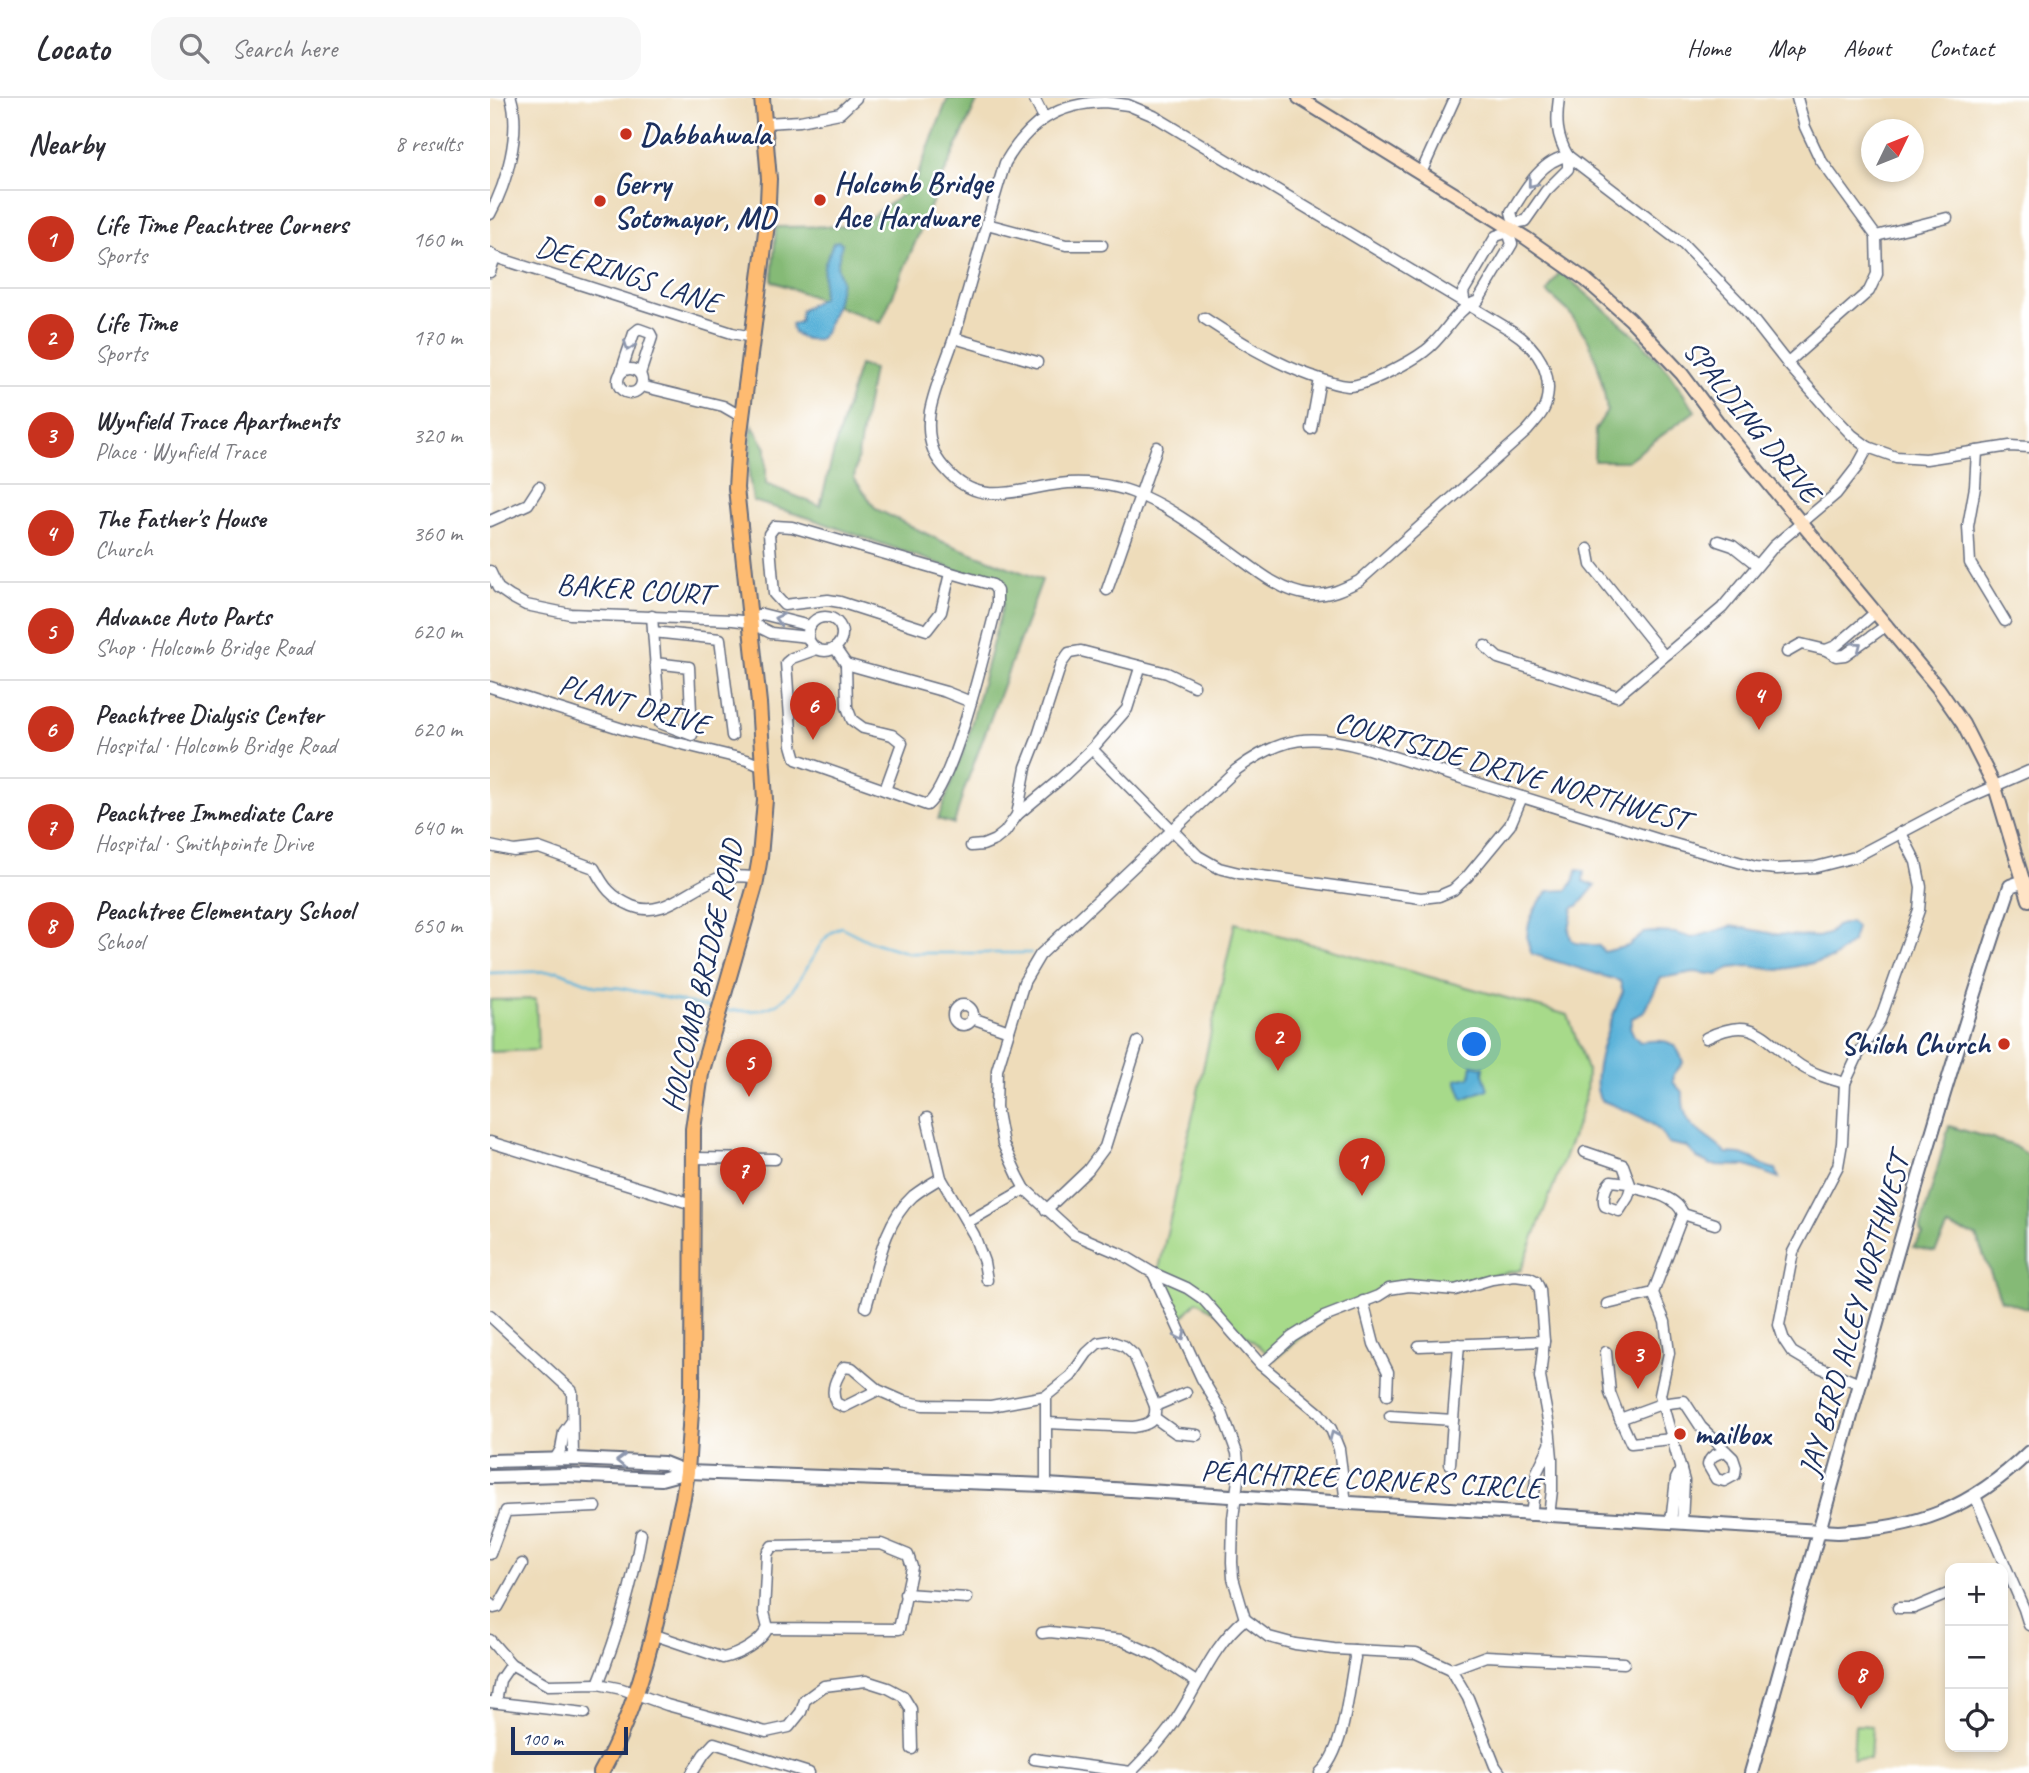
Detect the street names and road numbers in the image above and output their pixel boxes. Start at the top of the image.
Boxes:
street label: DEERINGS LANE [531,226,728,323]
street label: SPALDING DRIVE [1675,332,1832,513]
street label: BAKER COURT [555,565,720,614]
street label: PLANT DRIVE [555,665,717,744]
street label: COURTSIDE DRIVE NORTHWEST [1331,702,1700,842]
street label: HOLCOMB BRIDGE ROAD [652,834,752,1116]
street label: JAY BIRD ALLEY NORTHWEST [1789,1143,1920,1482]
street label: PEACHTREE CORNERS CIRCLE [1200,1451,1546,1507]

